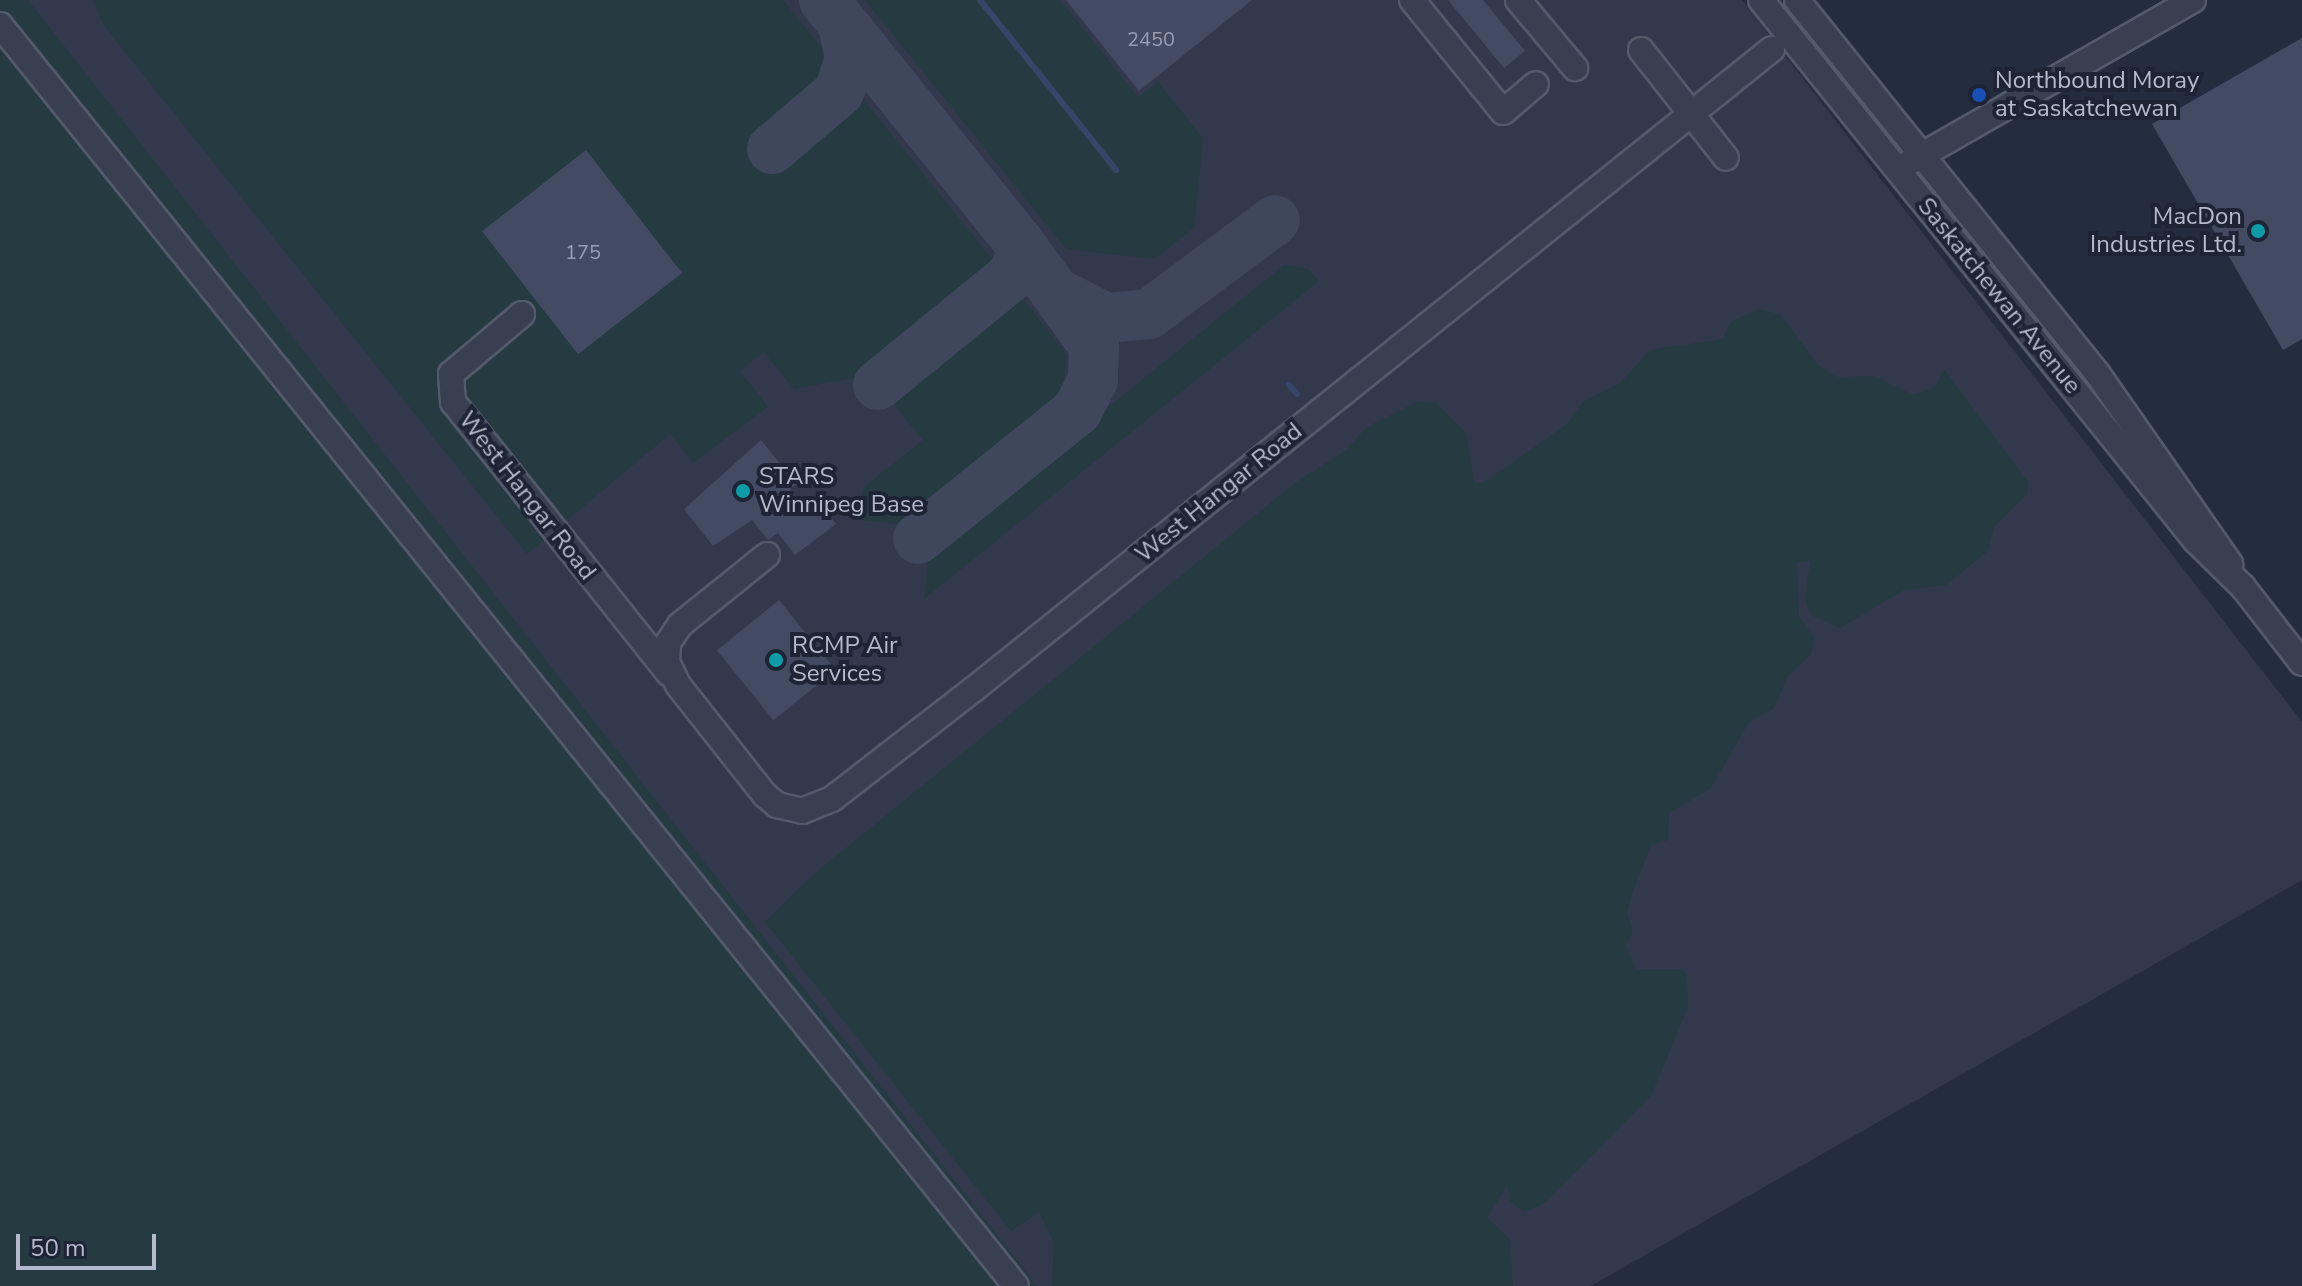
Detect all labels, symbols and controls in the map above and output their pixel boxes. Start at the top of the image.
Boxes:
house number: 2450 [1127,27,1175,51]
place label: Northbound Moray at Saskatchewan [1995,67,2199,123]
marker: Northbound Moray at Saskatchewan [1970,86,1988,104]
street label: Saskatchewan Avenue [1911,192,2087,400]
place label: MacDon Industries Ltd. [2090,203,2242,259]
marker: MacDon Industries Ltd. [2249,222,2267,240]
house number: 175 [565,240,601,264]
street label: West Hangar Road [452,406,602,586]
street label: West Hangar Road [1130,417,1308,569]
place label: STARS Winnipeg Base [759,463,924,519]
marker: STARS Winnipeg Base [734,482,752,500]
place label: RCMP Air Services [792,632,898,688]
marker: RCMP Air Services [767,651,785,669]
scale bar [20,1218,160,1268]
text: 50 m [30,1232,86,1264]

